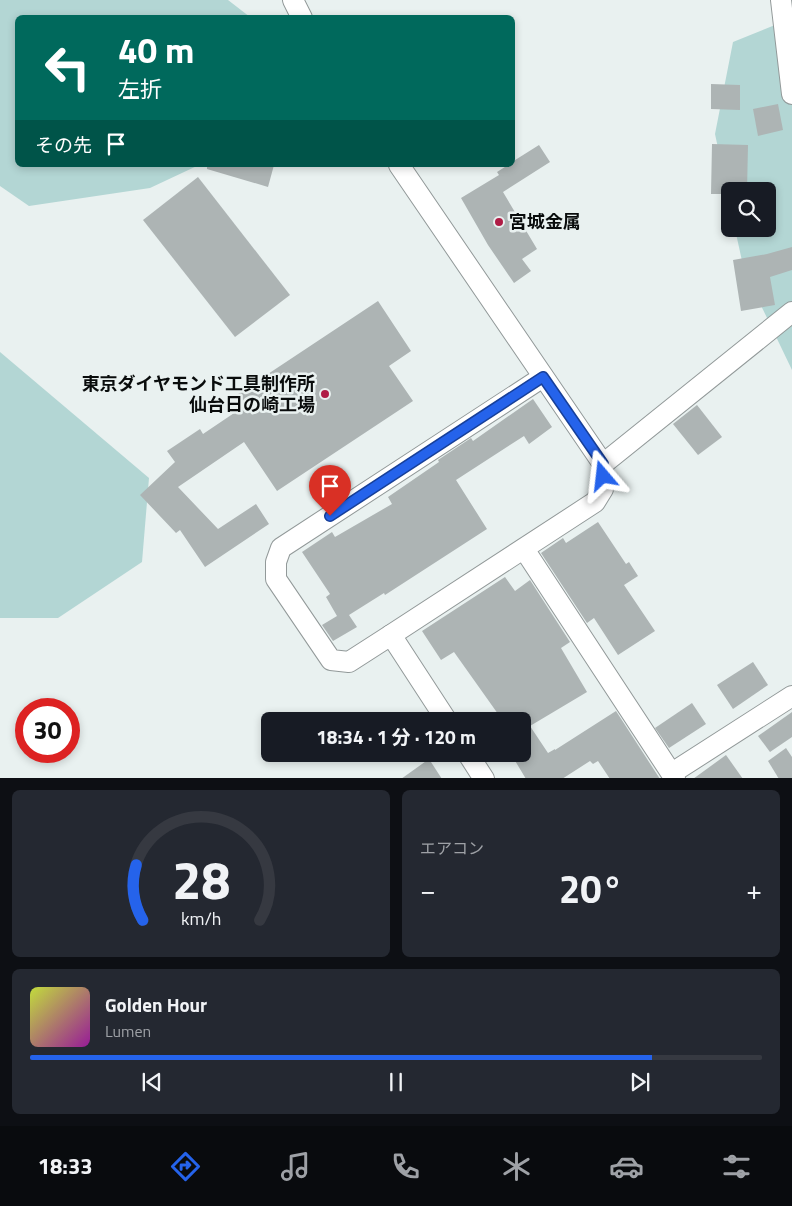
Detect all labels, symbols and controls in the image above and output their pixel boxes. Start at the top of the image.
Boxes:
text: 40 m [118,23,194,77]
icon: left [35,35,100,100]
text: 左折 [118,72,162,106]
text: その先 [35,130,92,159]
icon: arrive [102,130,130,158]
map controls [721,182,776,237]
button: search [721,182,776,237]
place label: 宮城金属 [509,208,581,235]
marker: 宮城金属 [493,216,505,228]
place label: 東京ダイヤモンド工具制作所 仙台日の崎工場 [82,370,315,418]
marker: 東京ダイヤモンド工具制作所 仙台日の崎工場 [319,388,331,400]
position arrow [576,449,628,501]
pin [309,465,351,516]
icon: arrive [316,472,344,500]
speed limit sign: 30 [15,698,80,763]
text: 18:34 · 1 分 · 120 m [316,722,476,751]
text: エアコン [420,836,484,860]
text: 28 [172,840,230,919]
text: 20° [559,860,623,918]
text: − [420,868,436,911]
text: + [746,868,762,911]
text: km/h [181,905,221,932]
text: Golden Hour [105,990,207,1019]
text: Lumen [105,1019,151,1043]
icon: previous [138,1068,166,1096]
icon: pause [382,1068,410,1096]
icon: next [626,1068,654,1096]
text: 18:33 [38,1149,93,1183]
icon: directions [168,1149,203,1184]
icon: music [278,1149,313,1184]
icon: phone [388,1149,423,1184]
icon: climate [499,1149,534,1184]
icon: car [609,1149,644,1184]
icon: filters [719,1149,754,1184]

